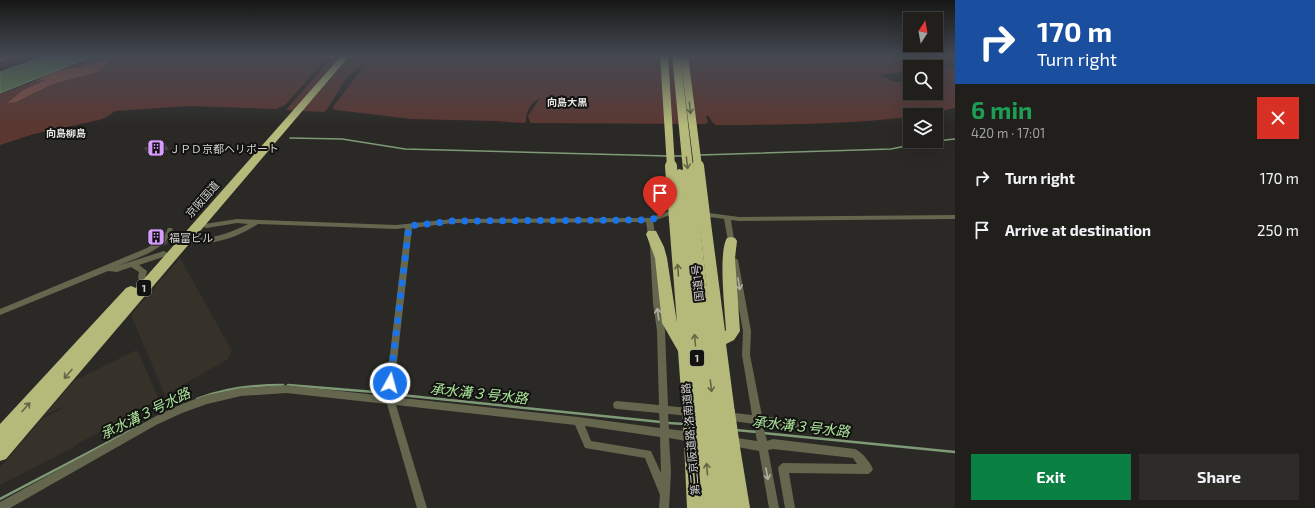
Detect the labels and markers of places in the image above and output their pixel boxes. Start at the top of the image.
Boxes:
building icon: ＪＰＤ京都ヘリポート [146,138,166,158]
place label: ＪＰＤ京都ヘリポート [169,142,279,155]
pin [643,176,677,217]
building icon: 福富ビル [146,227,166,247]
place label: 福富ビル [169,231,213,244]

